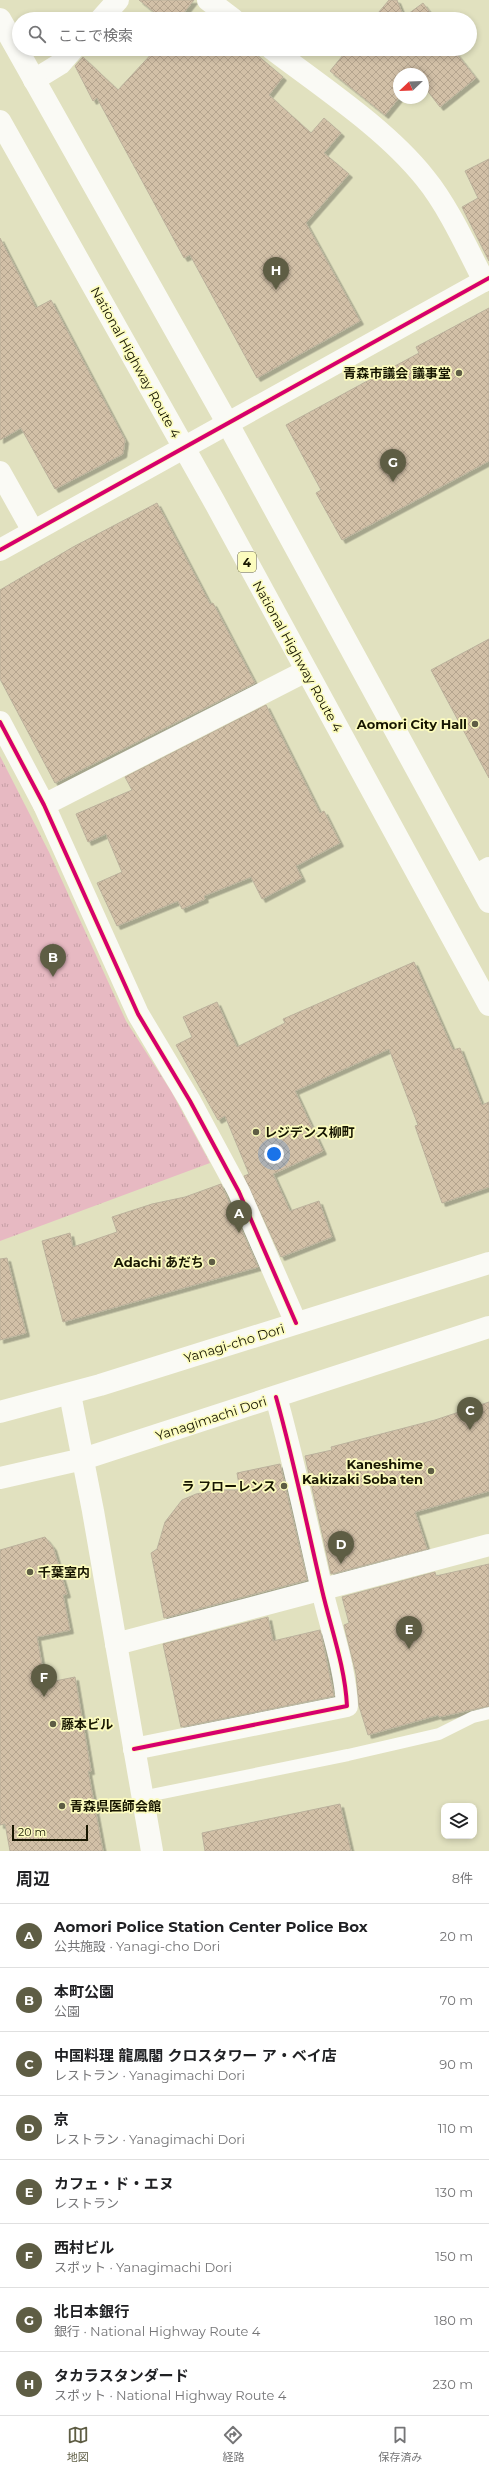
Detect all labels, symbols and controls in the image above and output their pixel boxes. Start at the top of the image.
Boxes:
search box [12,12,477,56]
icon: search [26,23,48,45]
text: ここで検索 [58,26,133,45]
north arrow [393,68,429,104]
pin: H [263,257,289,290]
street label: National Highway Route 4 [88,284,184,441]
place label: 青森市議会 議事堂 [343,365,451,381]
marker: 青森市議会 議事堂 [454,368,464,378]
pin: G [380,449,406,482]
road number: 4 [238,552,256,572]
street label: National Highway Route 4 [250,578,346,735]
place label: Aomori City Hall [356,716,467,732]
marker: Aomori City Hall [470,719,480,729]
pin: B [40,944,66,977]
place label: レジデンス柳町 [264,1124,355,1140]
marker: レジデンス柳町 [251,1127,261,1137]
your location [264,1144,284,1164]
pin: A [226,1200,252,1233]
place label: Adachi あだち [113,1254,204,1270]
marker: Adachi あだち [207,1257,217,1267]
street label: Yanagi-cho Dori [182,1320,286,1366]
street label: Yanagimachi Dori [153,1392,269,1444]
pin: C [457,1397,483,1430]
place label: Kaneshime Kakizaki Soba ten [302,1456,423,1487]
marker: Kaneshime Kakizaki Soba ten [426,1466,436,1476]
place label: ラ フローレンス [182,1478,276,1494]
marker: ラ フローレンス [279,1481,289,1491]
pin: D [328,1531,354,1564]
place label: 千葉室内 [38,1564,90,1580]
marker: 千葉室内 [25,1567,35,1577]
pin: E [396,1616,422,1649]
pin: F [31,1664,57,1697]
place label: 藤本ビル [61,1716,113,1732]
marker: 藤本ビル [48,1719,58,1729]
place label: 青森県医師会館 [70,1798,161,1814]
marker: 青森県医師会館 [57,1801,67,1811]
map controls [441,1803,477,1839]
button: layers [441,1803,477,1839]
scale bar [12,1823,88,1842]
text: 20 m [18,1825,46,1839]
text: 周辺 [16,1869,50,1889]
text: 8件 [452,1870,473,1886]
text: Aomori Police Station Center Police Box [54,1917,368,1936]
text: A [24,1928,34,1944]
text: 20 m [440,1928,473,1944]
text: 公共施設 · Yanagi-cho Dori [54,1938,220,1954]
text: 本町公園 [54,1982,114,2001]
text: B [24,1992,34,2008]
text: 70 m [440,1992,473,2008]
text: 公園 [54,2003,80,2019]
text: 中国料理 龍鳳閣 クロスタワー ア・ベイ店 [54,2046,337,2065]
text: C [24,2056,34,2072]
text: 90 m [439,2056,473,2072]
text: レストラン · Yanagimachi Dori [54,2067,245,2083]
text: 京 [54,2110,69,2129]
text: D [24,2120,34,2136]
text: 110 m [438,2120,473,2136]
text: レストラン · Yanagimachi Dori [54,2131,245,2147]
text: カフェ・ド・エヌ [54,2174,174,2193]
text: E [25,2184,33,2200]
text: 130 m [435,2184,473,2200]
text: レストラン [54,2195,119,2211]
text: 西村ビル [54,2238,114,2257]
text: F [25,2248,33,2264]
text: 150 m [435,2248,473,2264]
text: スポット · Yanagimachi Dori [54,2259,232,2275]
text: 北日本銀行 [54,2302,129,2321]
text: G [24,2312,34,2328]
text: 180 m [434,2312,473,2328]
text: 銀行 · National Highway Route 4 [54,2323,260,2339]
text: タカラスタンダード [54,2366,189,2385]
text: H [24,2376,34,2392]
text: 230 m [432,2376,473,2392]
text: スポット · National Highway Route 4 [54,2387,286,2403]
tab: 地図 [67,2424,89,2464]
tab: 経路 [222,2424,244,2464]
tab: 保存済み [378,2424,422,2464]

